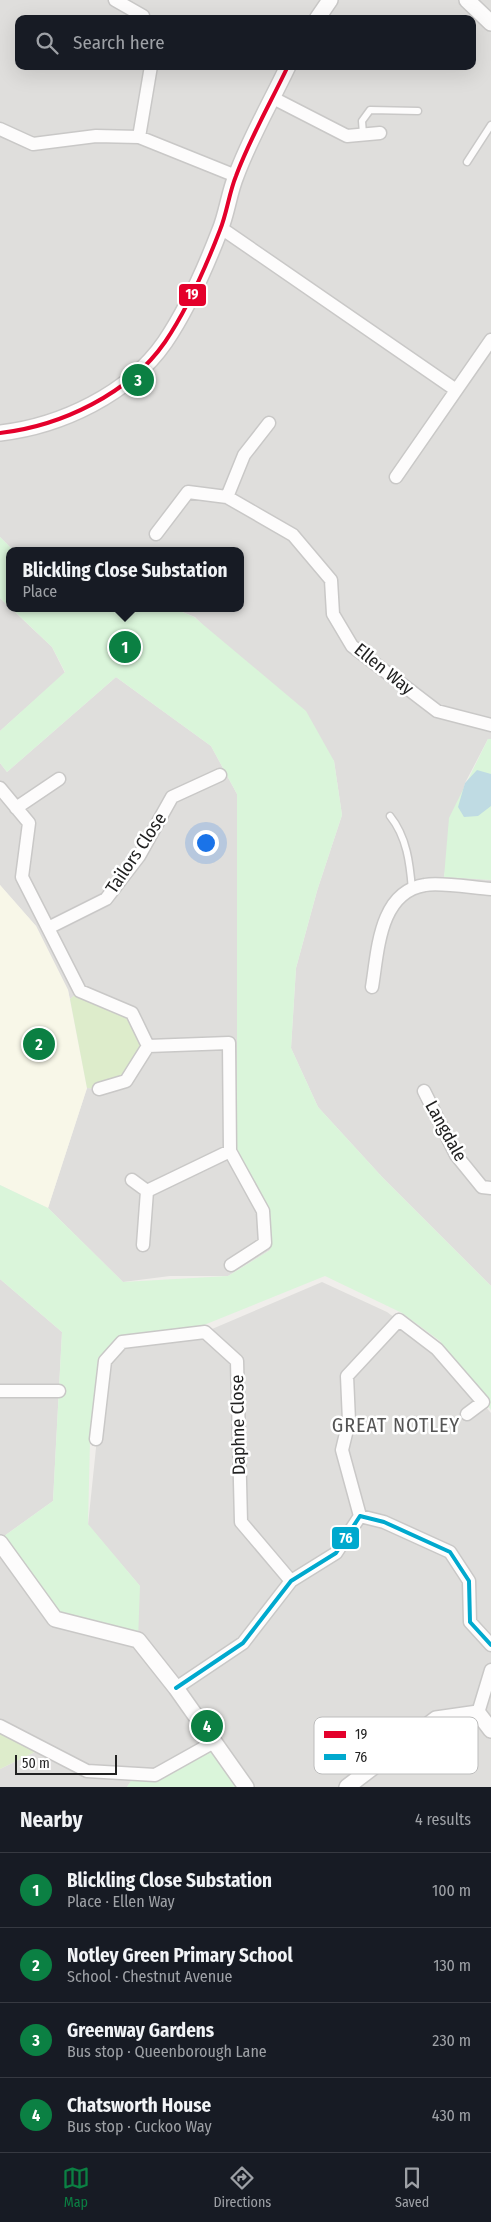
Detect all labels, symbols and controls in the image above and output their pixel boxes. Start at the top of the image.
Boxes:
search box [15,15,476,70]
icon: search [33,29,61,57]
text: Search here [73,31,165,54]
line badge: 19 [178,283,207,307]
text: 19 [185,286,199,303]
pin: 3 [122,361,154,399]
popup [6,547,244,612]
text: Blickling Close Substation [22,559,228,582]
text: Place [22,582,57,601]
pin: 1 [109,628,141,666]
street label: Ellen Way [350,638,418,700]
street label: Tailors Close [101,808,171,898]
your location [193,830,219,856]
pin: 2 [23,1025,55,1063]
street label: Langdale [420,1097,472,1165]
street label: Daphne Close [226,1374,250,1475]
district label: GREAT NOTLEY [332,1413,460,1437]
line badge: 76 [331,1526,360,1550]
text: 76 [339,1530,353,1547]
pin: 4 [191,1707,223,1745]
legend [314,1717,478,1774]
text: 19 [355,1726,367,1743]
text: 76 [355,1749,367,1766]
scale bar [15,1752,118,1775]
text: 50 m [22,1755,50,1772]
text: Nearby [20,1807,82,1833]
text: 4 results [415,1810,471,1829]
text: Blickling Close Substation [67,1869,272,1892]
text: 1 [33,1881,39,1900]
text: 100 m [432,1881,471,1900]
text: Place · Ellen Way [67,1892,175,1911]
text: Notley Green Primary School [67,1944,293,1967]
text: 2 [32,1956,40,1975]
text: 130 m [433,1956,471,1975]
text: School · Chestnut Avenue [67,1967,232,1986]
text: Greenway Gardens [67,2019,214,2042]
text: 3 [32,2031,40,2050]
text: 230 m [432,2031,471,2050]
text: Bus stop · Queenborough Lane [67,2042,267,2061]
text: Chatsworth House [67,2094,211,2117]
text: 4 [32,2106,40,2125]
text: 430 m [432,2106,471,2125]
text: Bus stop · Cuckoo Way [67,2117,212,2136]
tab: Map [62,2164,90,2211]
tab: Directions [213,2164,271,2211]
tab: Saved [395,2164,429,2211]

